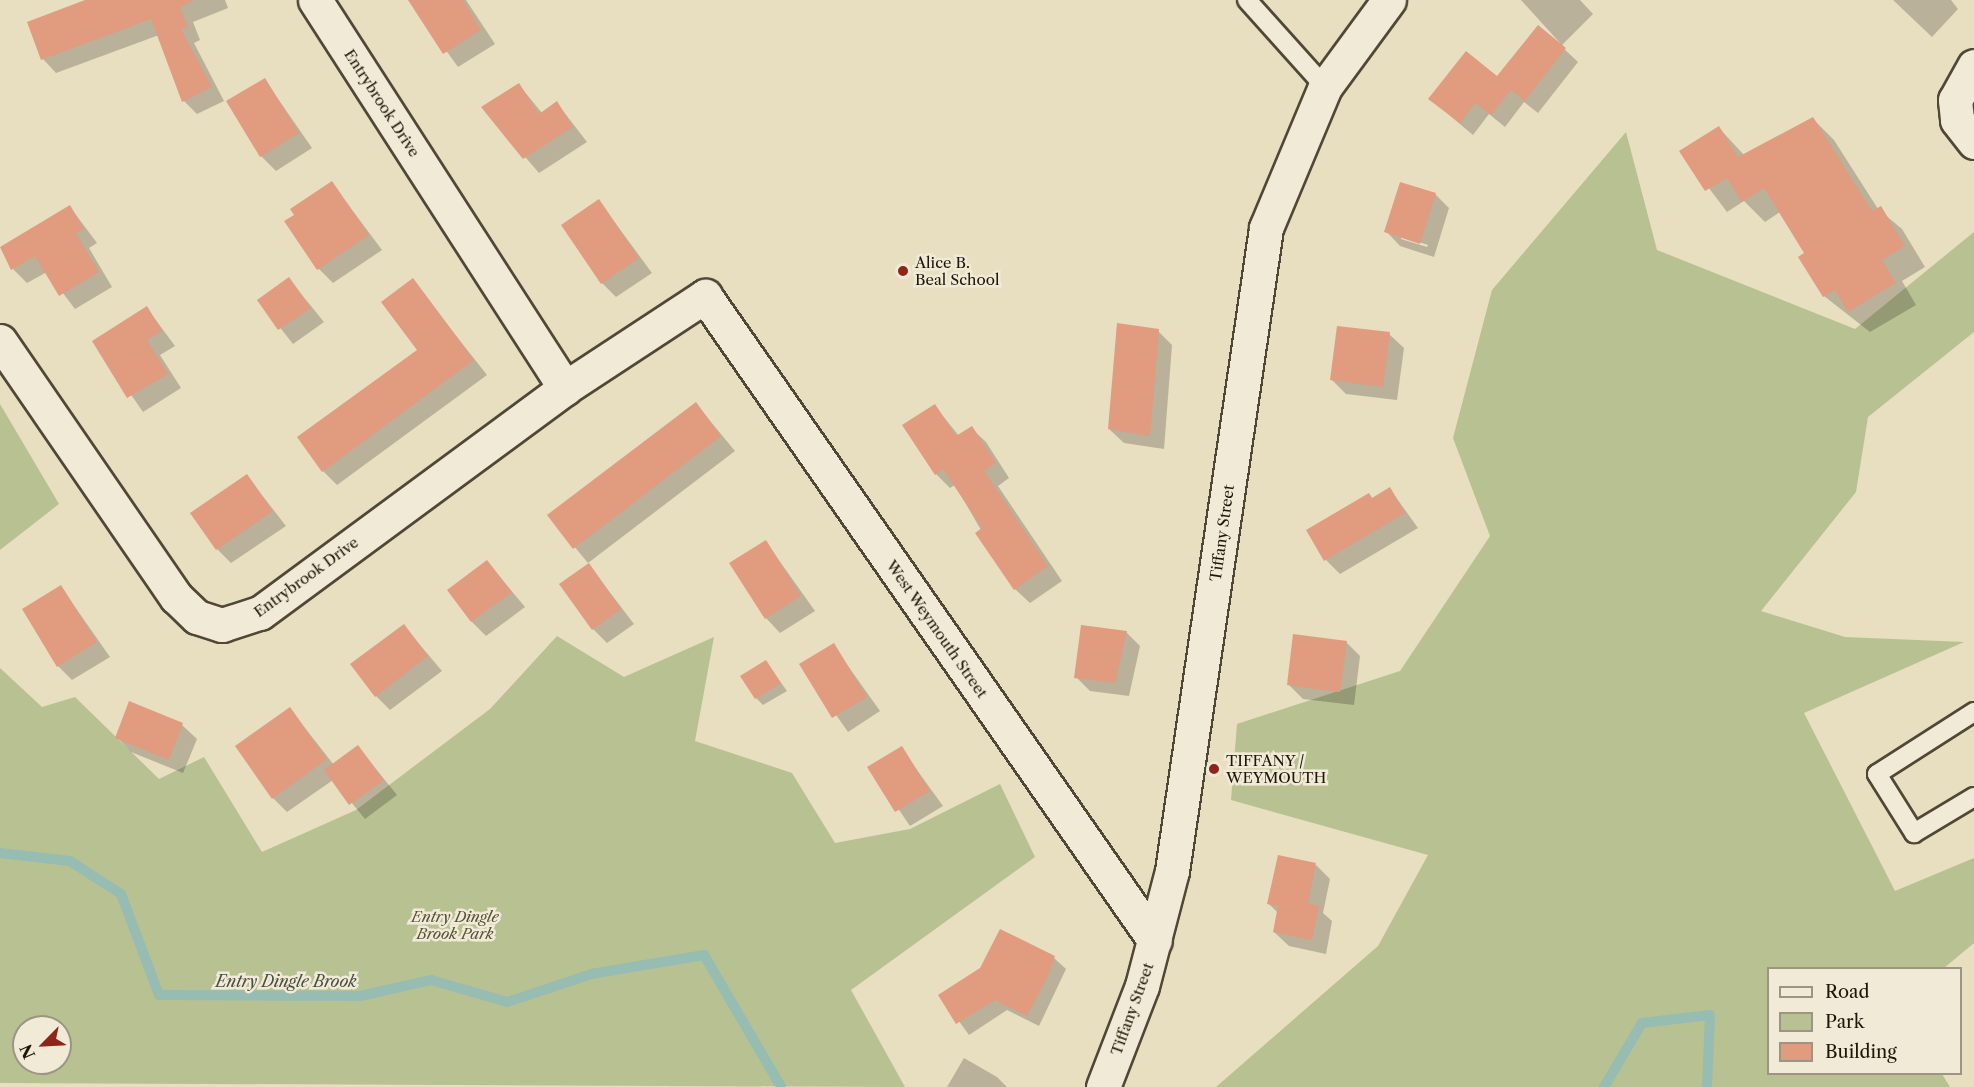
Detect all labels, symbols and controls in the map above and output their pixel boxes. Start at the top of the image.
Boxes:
street label: Entrybrook Drive [340,46,424,160]
place label: Alice B. Beal School [915,253,999,288]
marker: Alice B. Beal School [896,264,910,278]
street label: Tiffany Street [1206,483,1238,583]
street label: Entrybrook Drive [250,533,362,621]
street label: West Weymouth Street [882,556,992,702]
place label: TIFFANY / WEYMOUTH [1226,751,1326,786]
marker: TIFFANY / WEYMOUTH [1207,762,1221,776]
park label: Entry Dingle Brook Park [411,907,499,942]
street label: Tiffany Street [1107,960,1157,1058]
legend [1767,967,1962,1075]
water label: Entry Dingle Brook [215,971,357,991]
text: Road [1825,981,1870,1003]
text: Park [1825,1011,1864,1033]
north arrow [12,1015,72,1075]
text: N [15,1041,39,1062]
text: Building [1825,1041,1897,1063]

